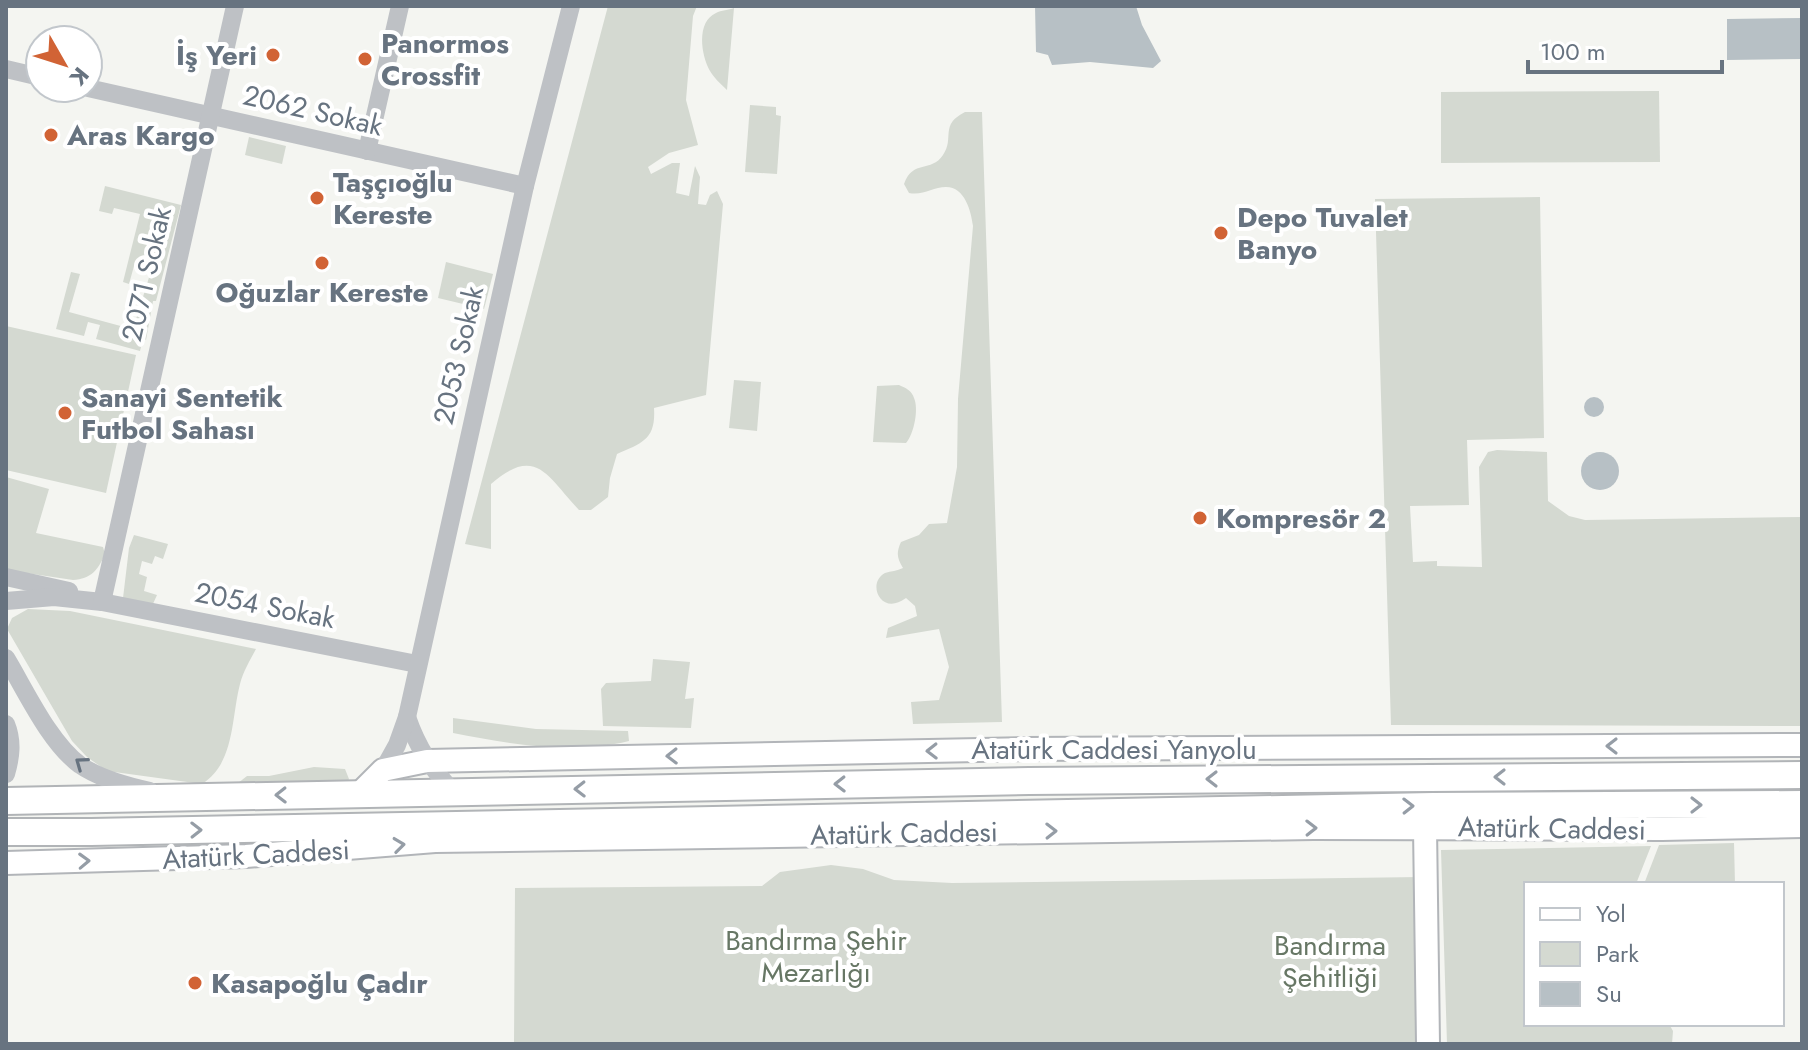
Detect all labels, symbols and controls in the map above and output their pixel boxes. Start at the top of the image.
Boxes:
place label: Panormos Crossfit [381,23,509,96]
north arrow [24,24,104,104]
scale bar [1528,24,1722,74]
text: 100 m [1540,34,1606,69]
place label: İş Yeri [176,35,257,76]
marker: İş Yeri [264,46,282,64]
marker: Panormos Crossfit [356,50,374,68]
text: K [62,61,97,93]
street label: 2062 Sokak [239,75,387,147]
place label: Aras Kargo [66,115,215,156]
marker: Aras Kargo [42,126,60,144]
place label: Taşçıoğlu Kereste [333,162,453,235]
marker: Taşçıoğlu Kereste [308,189,326,207]
place label: Depo Tuvalet Banyo [1237,197,1408,270]
street label: 2071 Sokak [111,202,182,346]
marker: Depo Tuvalet Banyo [1212,224,1230,242]
marker: Oğuzlar Kereste [313,254,331,272]
place label: Oğuzlar Kereste [216,272,428,313]
street label: 2053 Sokak [423,281,494,428]
place label: Sanayi Sentetik Futbol Sahası [81,377,283,450]
marker: Sanayi Sentetik Futbol Sahası [56,404,74,422]
place label: Kompresör 2 [1216,498,1386,539]
marker: Kompresör 2 [1191,509,1209,527]
street label: 2054 Sokak [191,572,339,639]
street label: Atatürk Caddesi Yanyolu [971,729,1257,770]
one-way arrow [1605,737,1618,755]
one-way arrow [925,742,938,760]
one-way arrow [665,748,678,765]
one-way arrow [75,758,90,773]
one-way arrow [1493,768,1506,786]
one-way arrow [1205,770,1218,788]
one-way arrow [833,776,846,793]
one-way arrow [573,781,586,798]
one-way arrow [274,787,287,804]
one-way arrow [1690,796,1703,814]
one-way arrow [1402,797,1415,815]
street label: Atatürk Caddesi [1458,806,1646,851]
street label: Atatürk Caddesi [810,811,998,856]
one-way arrow [1305,819,1318,837]
one-way arrow [190,821,203,839]
one-way arrow [1045,822,1058,840]
street label: Atatürk Caddesi [161,829,351,880]
one-way arrow [393,837,406,854]
one-way arrow [78,852,91,869]
legend [1524,882,1784,1026]
text: Yol [1596,896,1626,931]
park label: Bandırma Şehir Mezarlığı [725,920,907,993]
park label: Bandırma Şehitliği [1274,925,1386,998]
text: Park [1596,936,1639,971]
place label: Kasapoğlu Çadır [211,963,428,1004]
marker: Kasapoğlu Çadır [186,974,204,992]
text: Su [1596,976,1622,1011]

